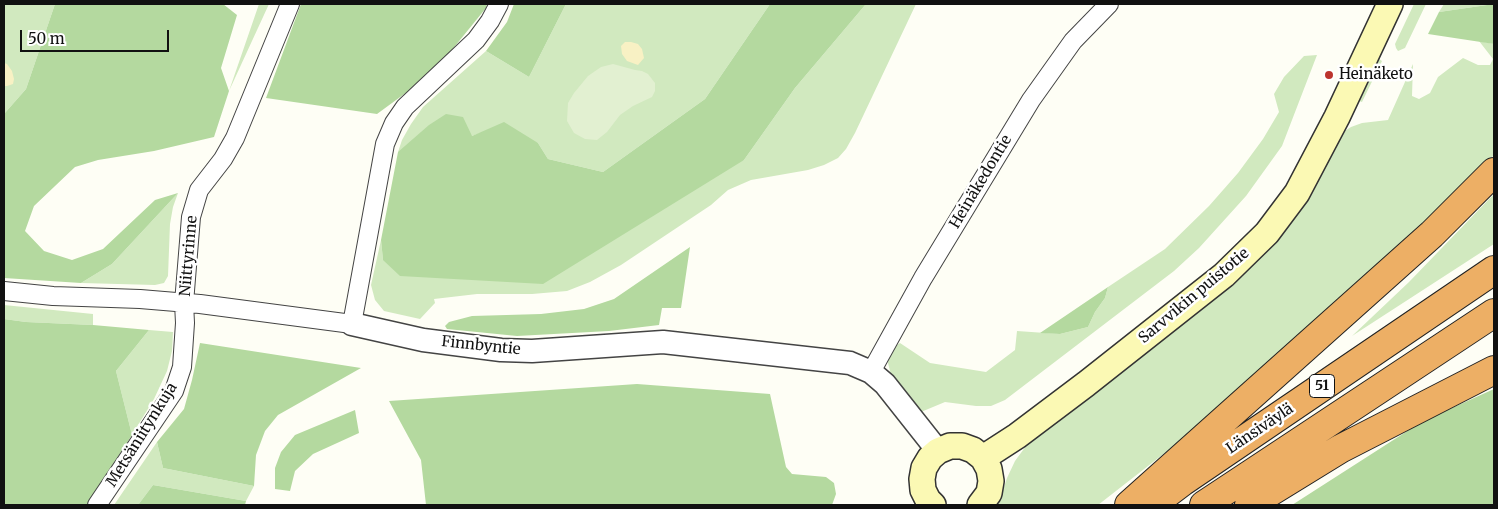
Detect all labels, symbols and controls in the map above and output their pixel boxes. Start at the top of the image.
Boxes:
scale bar [22,20,171,52]
text: 50 m [28,29,65,48]
place label: Heinäketo [1339,66,1413,84]
marker: Heinäketo [1323,69,1335,81]
street label: Heinäkedontie [946,132,1016,232]
street label: Niittyrinne [177,215,201,297]
street label: Sarvvikin puistotie [1135,245,1253,347]
street label: Finnbyntie [440,333,522,359]
road number: 51 [1310,374,1334,398]
street label: Metsäniitynkuja [103,380,181,490]
street label: Länsiväylä [1223,400,1297,458]

